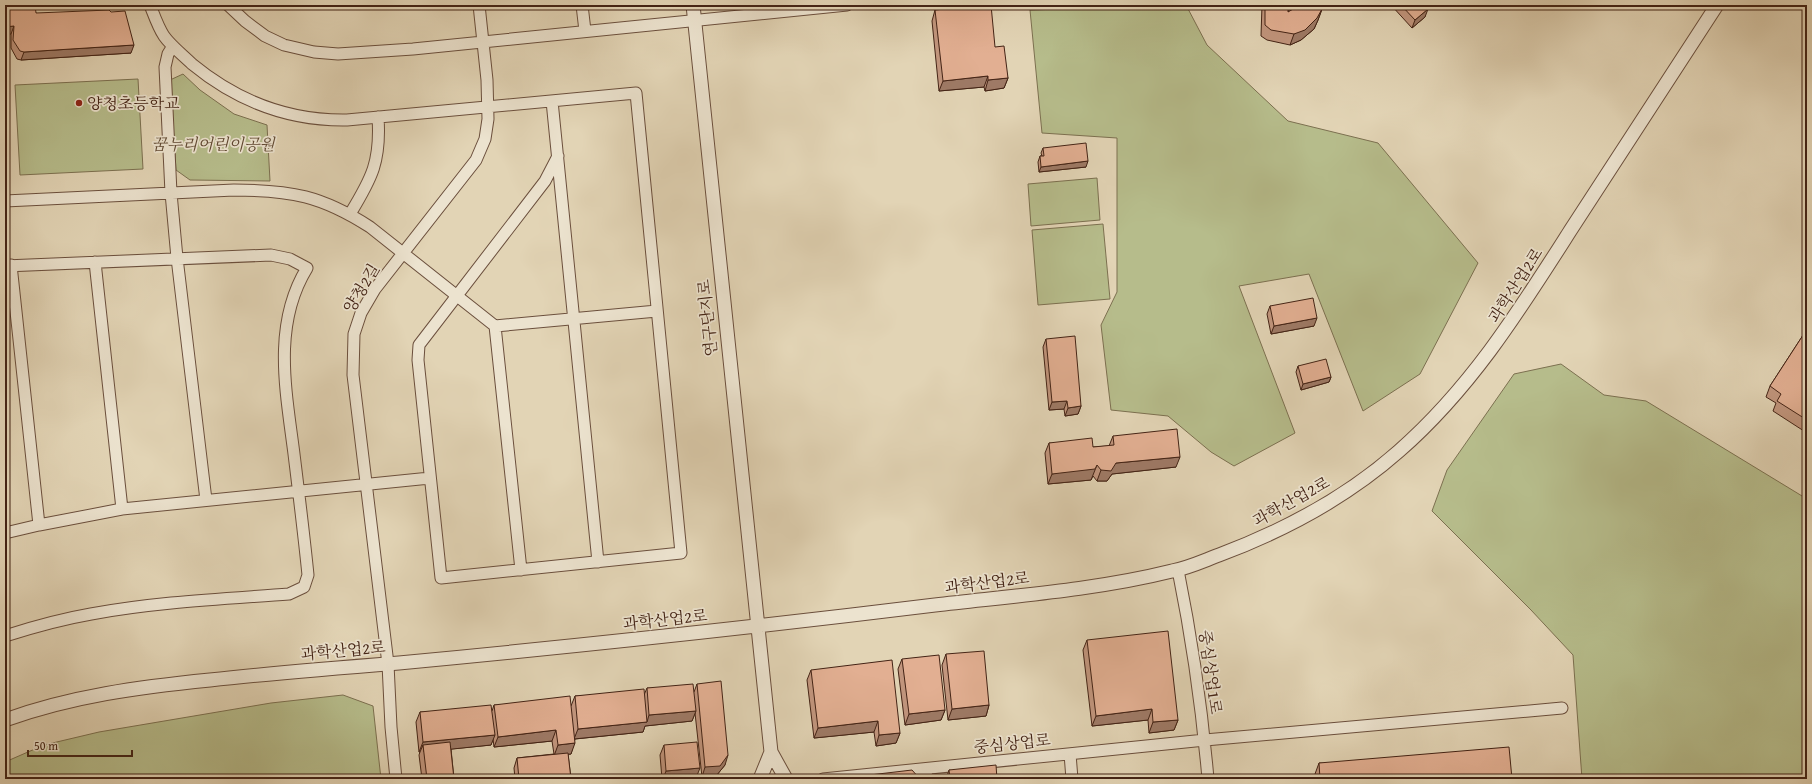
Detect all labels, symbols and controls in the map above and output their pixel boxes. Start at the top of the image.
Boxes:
place label: 양청초등학교 [87,91,180,115]
marker: 양청초등학교 [74,98,84,108]
park label: 꿈누리어린이공원 [151,132,276,156]
street label: 과학산업2로 [1482,242,1549,327]
street label: 양청2길 [337,259,385,317]
street label: 연구단지로 [691,278,723,358]
street label: 과학산업2로 [1248,470,1334,532]
street label: 과학산업2로 [943,565,1031,599]
street label: 과학산업2로 [621,603,709,635]
street label: 중심상업1로 [1193,628,1229,716]
street label: 과학산업2로 [300,634,387,666]
street label: 중심상업로 [972,727,1052,759]
scale bar [28,732,132,758]
text: 50 m [34,737,58,754]

